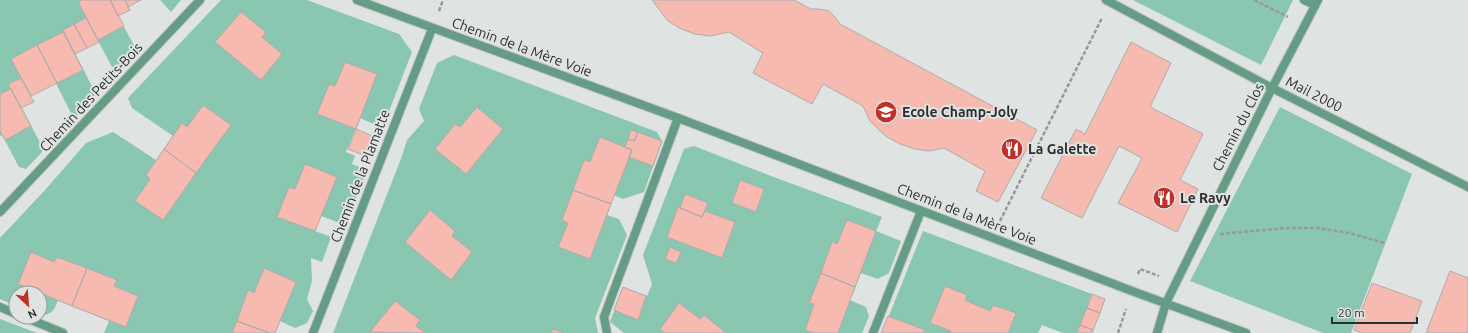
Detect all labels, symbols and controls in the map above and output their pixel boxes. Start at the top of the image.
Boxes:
street label: Chemin de la Mère Voie [450,14,594,80]
street label: Chemin des Petits-Bois [36,39,146,155]
street label: Mail 2000 [1283,73,1345,115]
street label: Chemin du Clos [1209,80,1267,174]
school or university icon: Ecole Champ-Joly [873,99,899,125]
place label: Ecole Champ-Joly [902,104,1018,120]
street label: Chemin de la Plamatte [327,107,393,245]
restaurant icon: La Galette [999,136,1025,162]
place label: La Galette [1028,141,1096,157]
street label: Chemin de la Mère Voie [895,180,1039,248]
restaurant icon: Le Ravy [1151,185,1177,211]
place label: Le Ravy [1180,190,1231,206]
north arrow [8,285,48,325]
scale bar [1332,299,1417,325]
text: 20 m [1338,306,1365,319]
text: N [26,307,39,321]

